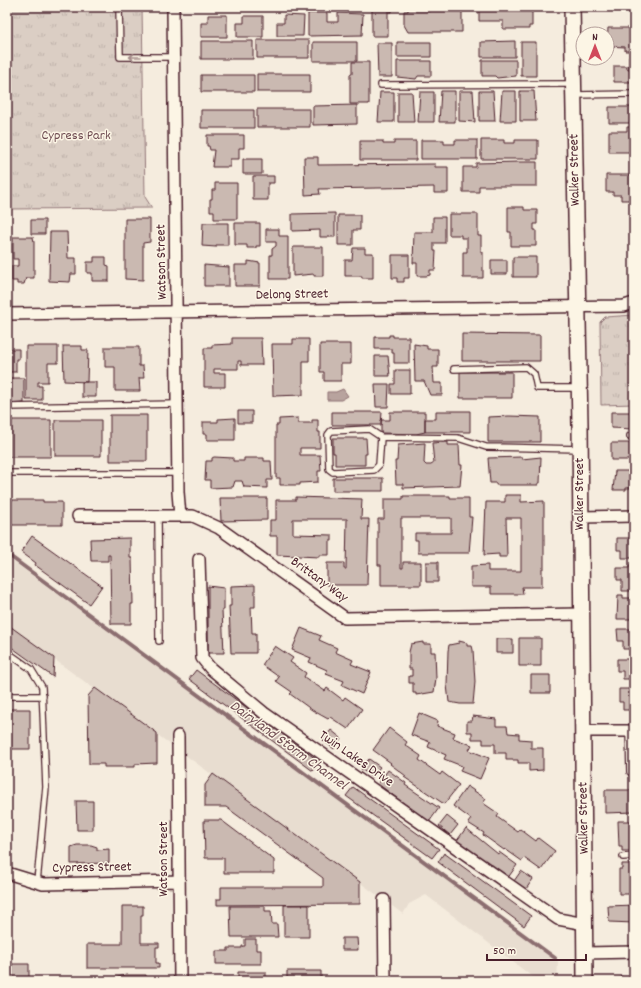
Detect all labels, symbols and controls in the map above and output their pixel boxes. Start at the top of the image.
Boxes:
north arrow [575,26,615,66]
text: N [592,30,598,46]
one-way arrow [129,53,142,61]
park label: Cypress Park [41,126,111,146]
street label: Walker Street [564,134,586,206]
street label: Watson Street [151,224,173,300]
street label: Delong Street [255,284,329,306]
street label: Walker Street [570,458,590,530]
street label: Brittany Way [286,552,352,608]
water label: Dairyland Storm Channel [225,696,353,797]
street label: Twin Lakes Drive [315,726,397,792]
street label: Walker Street [573,782,595,854]
street label: Watson Street [154,821,174,897]
street label: Cypress Street [52,857,132,879]
scale bar [487,936,586,962]
text: 50 m [493,943,516,960]

